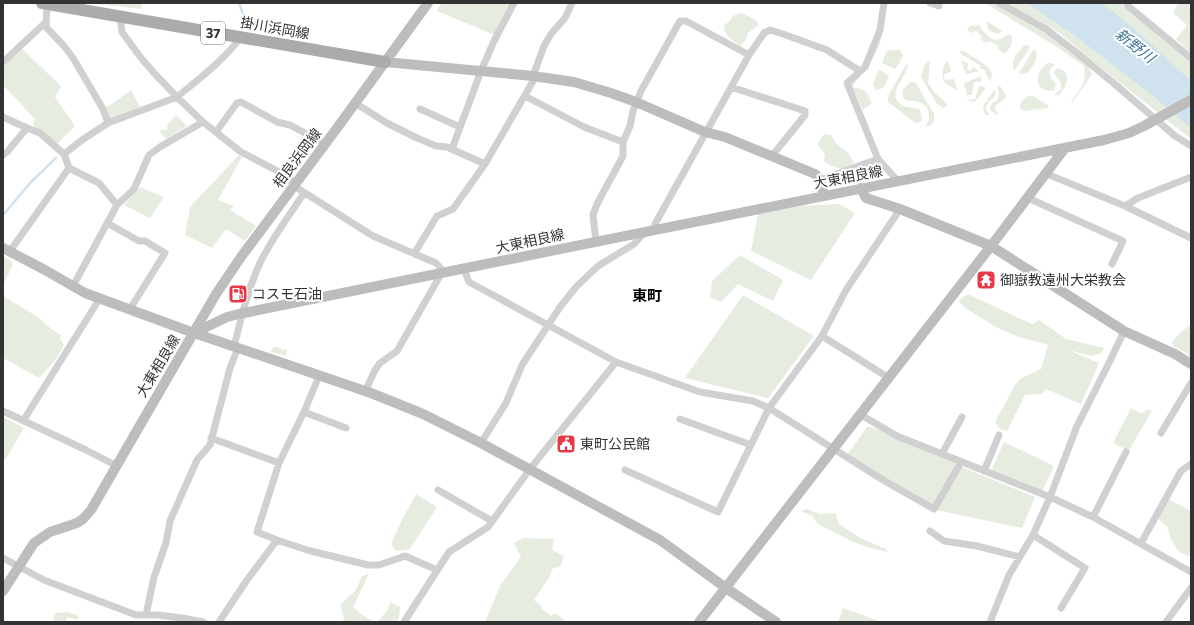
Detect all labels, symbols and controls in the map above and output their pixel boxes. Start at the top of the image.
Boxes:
street label: 掛川浜岡線 [239,13,311,42]
road number: 37 [201,22,225,44]
water label: 新野川 [1112,24,1160,67]
street label: 相良浜岡線 [269,125,324,191]
street label: 大東相良線 [812,161,884,192]
street label: 大東相良線 [494,225,566,256]
temple icon: 御嶽教遠州大栄教会 [975,269,997,291]
place label: 御嶽教遠州大栄教会 [1000,271,1126,288]
fuel station icon: コスモ石油 [227,283,249,305]
place label: コスモ石油 [252,285,322,302]
district label: 東町 [632,286,662,304]
street label: 大東相良線 [132,331,183,400]
public building icon: 東町公民館 [555,433,577,455]
place label: 東町公民館 [580,435,650,452]

